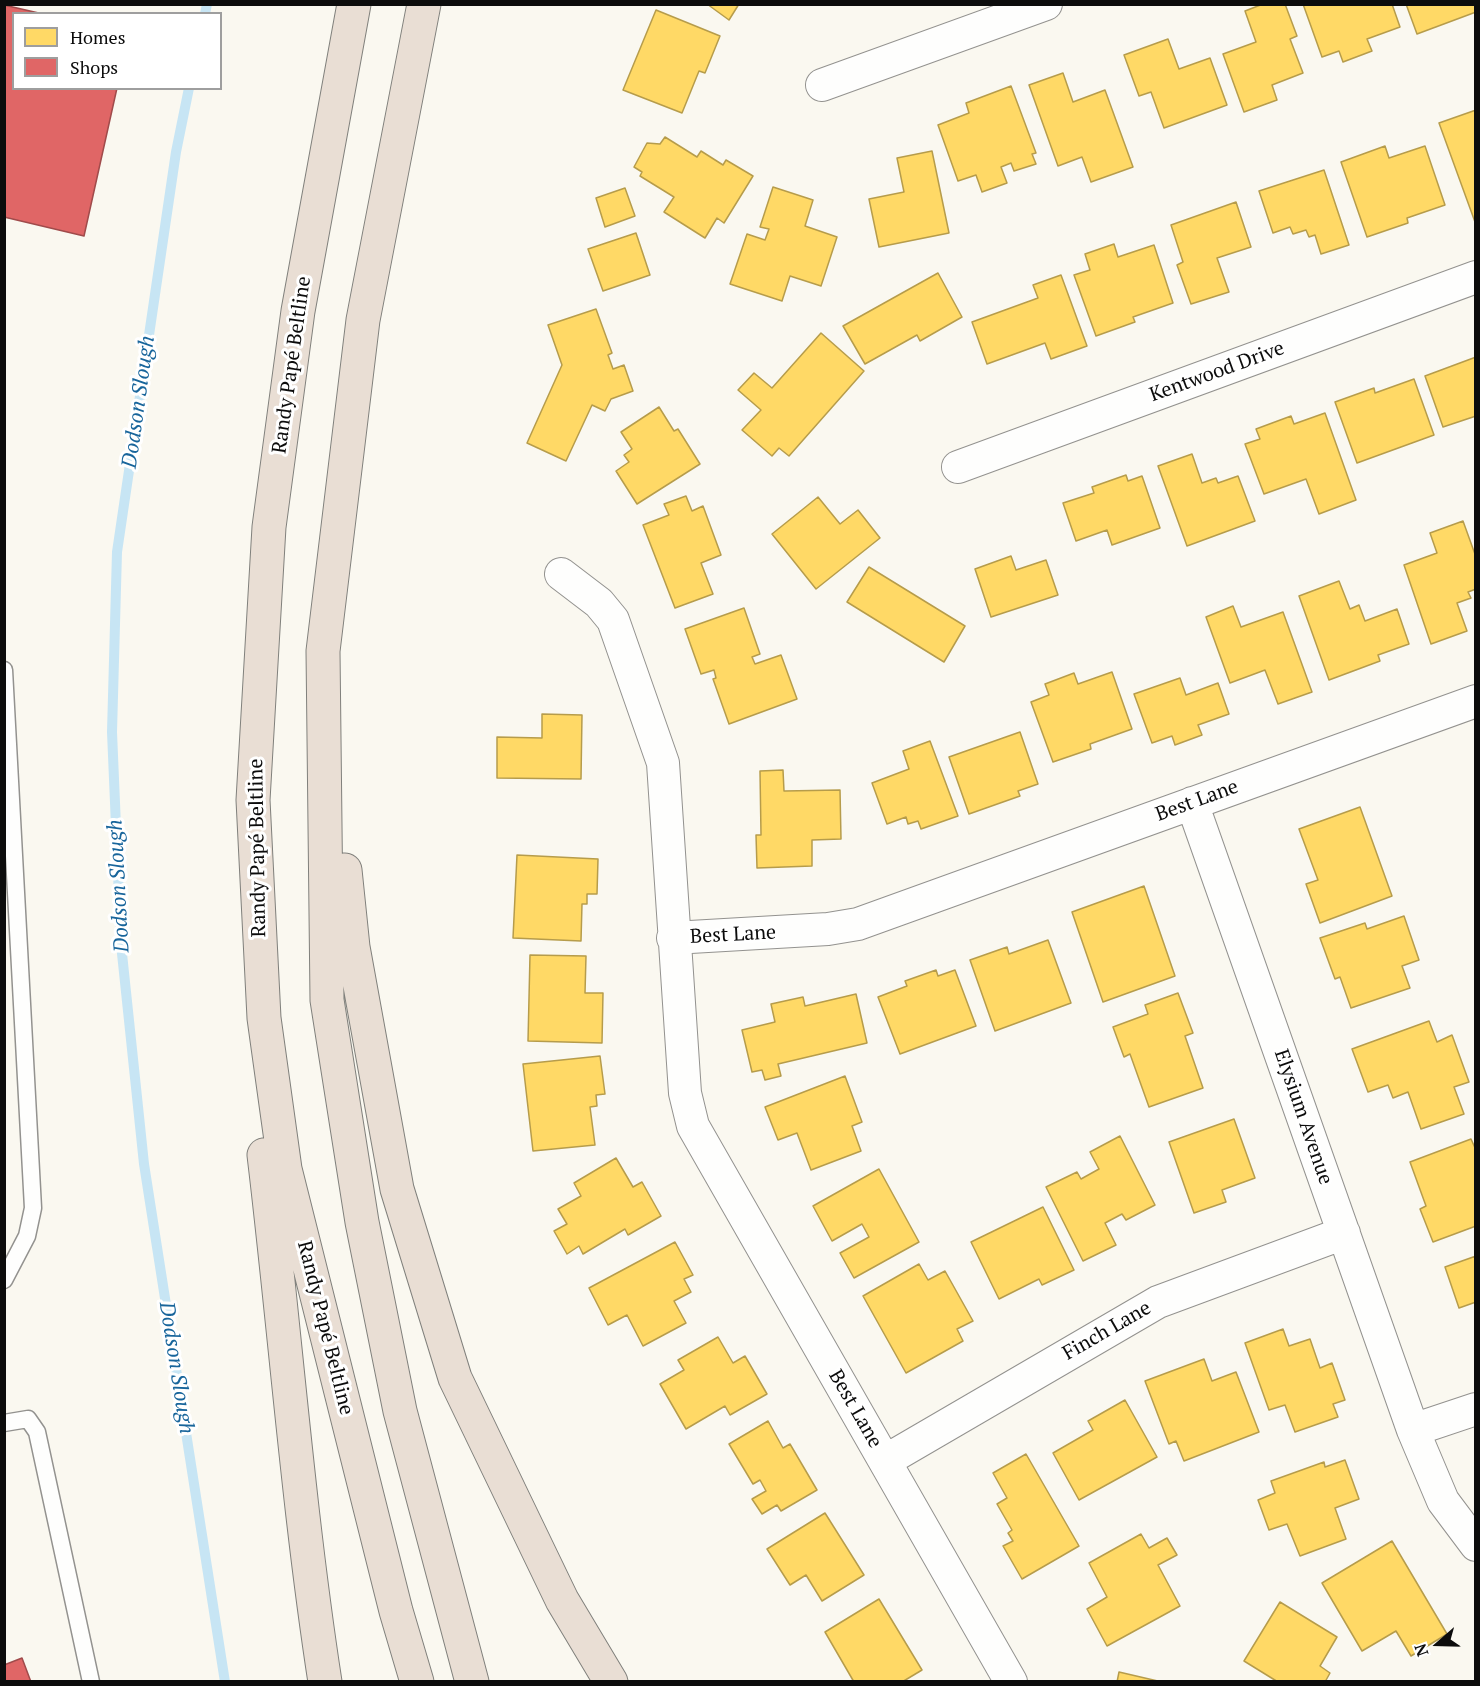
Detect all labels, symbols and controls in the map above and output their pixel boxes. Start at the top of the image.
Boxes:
legend [12,12,222,90]
text: Homes [70,25,125,49]
text: Shops [70,55,118,79]
street label: Randy Papé Beltline [268,275,316,455]
water label: Dodson Slough [117,334,161,470]
street label: Kentwood Drive [1146,337,1288,407]
street label: Randy Papé Beltline [244,758,272,938]
street label: Best Lane [1152,775,1242,827]
water label: Dodson Slough [103,819,135,953]
street label: Best Lane [689,921,777,949]
street label: Elysium Avenue [1269,1046,1337,1188]
street label: Randy Papé Beltline [292,1238,358,1418]
street label: Finch Lane [1059,1296,1155,1366]
water label: Dodson Slough [153,1300,199,1436]
street label: Best Lane [823,1366,887,1452]
north arrow [1408,1614,1468,1674]
text: N [1409,1641,1434,1660]

